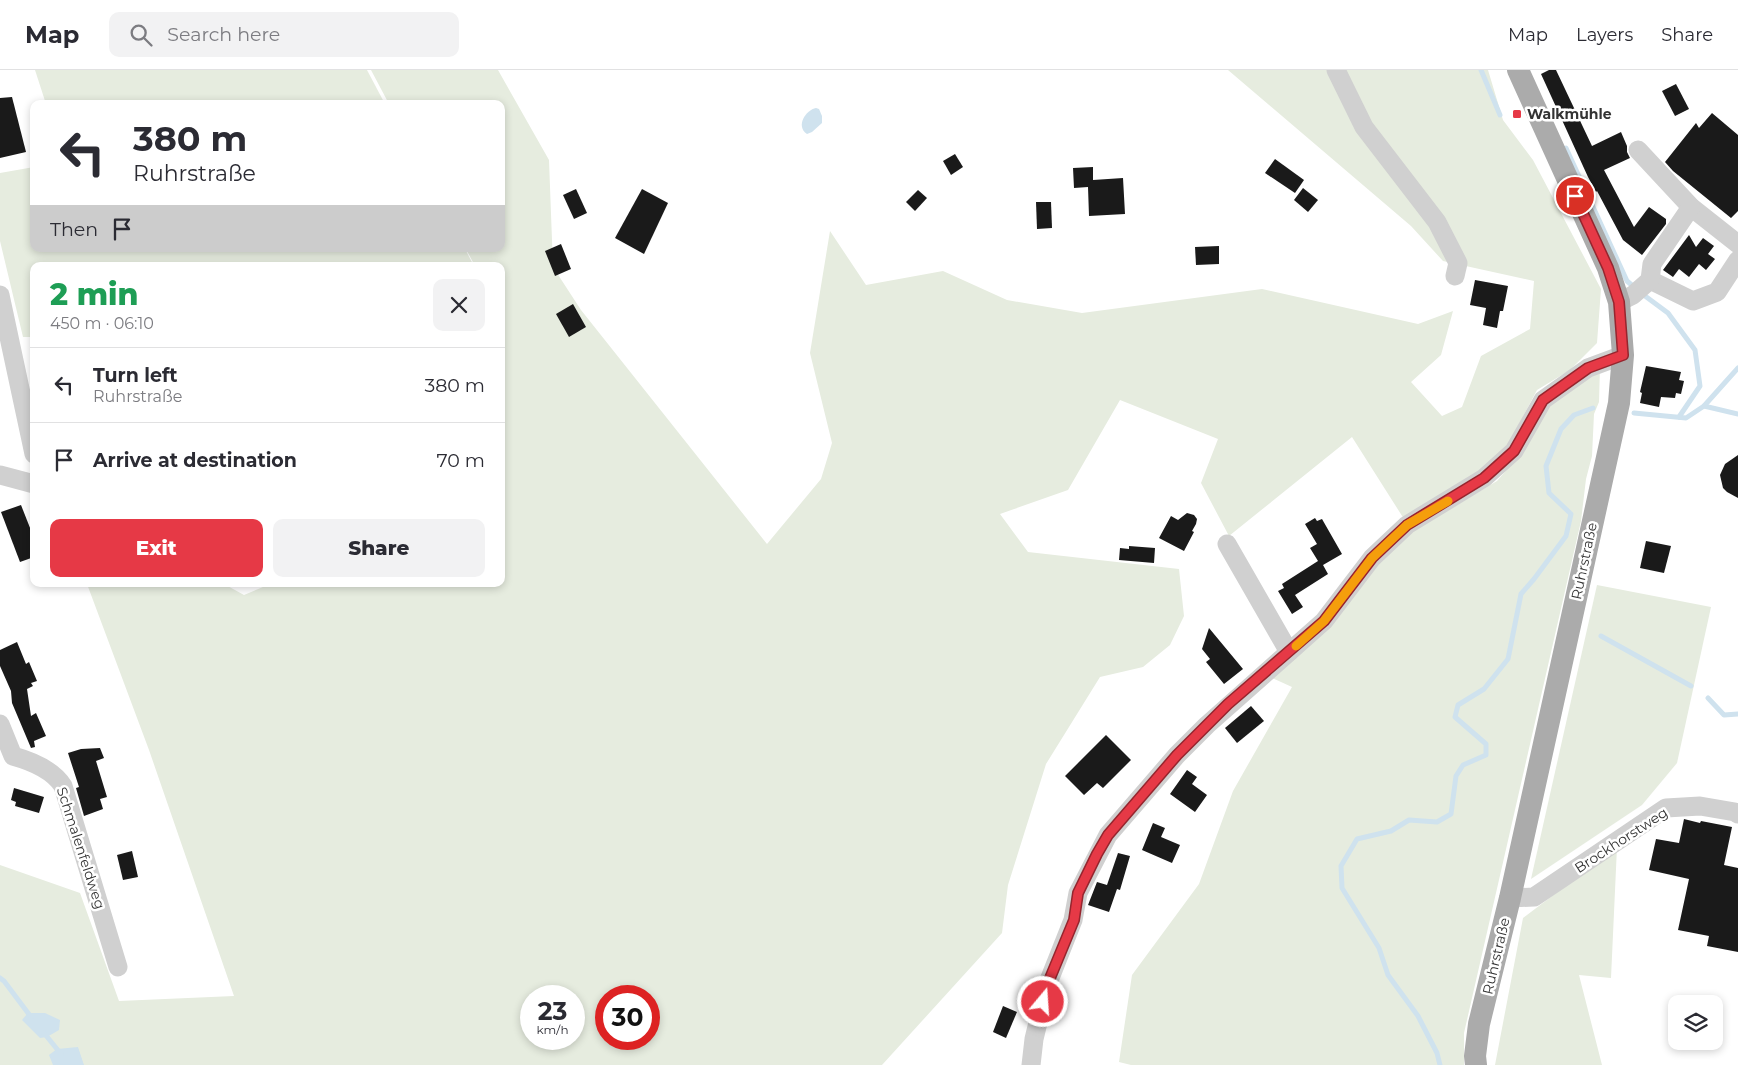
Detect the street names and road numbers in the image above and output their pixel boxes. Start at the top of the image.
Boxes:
street label: Ruhrstraße [1567,521,1601,601]
street label: Schmalenfeldweg [53,785,109,911]
street label: Brockhorstweg [1571,803,1671,877]
street label: Ruhrstraße [1478,916,1514,996]

